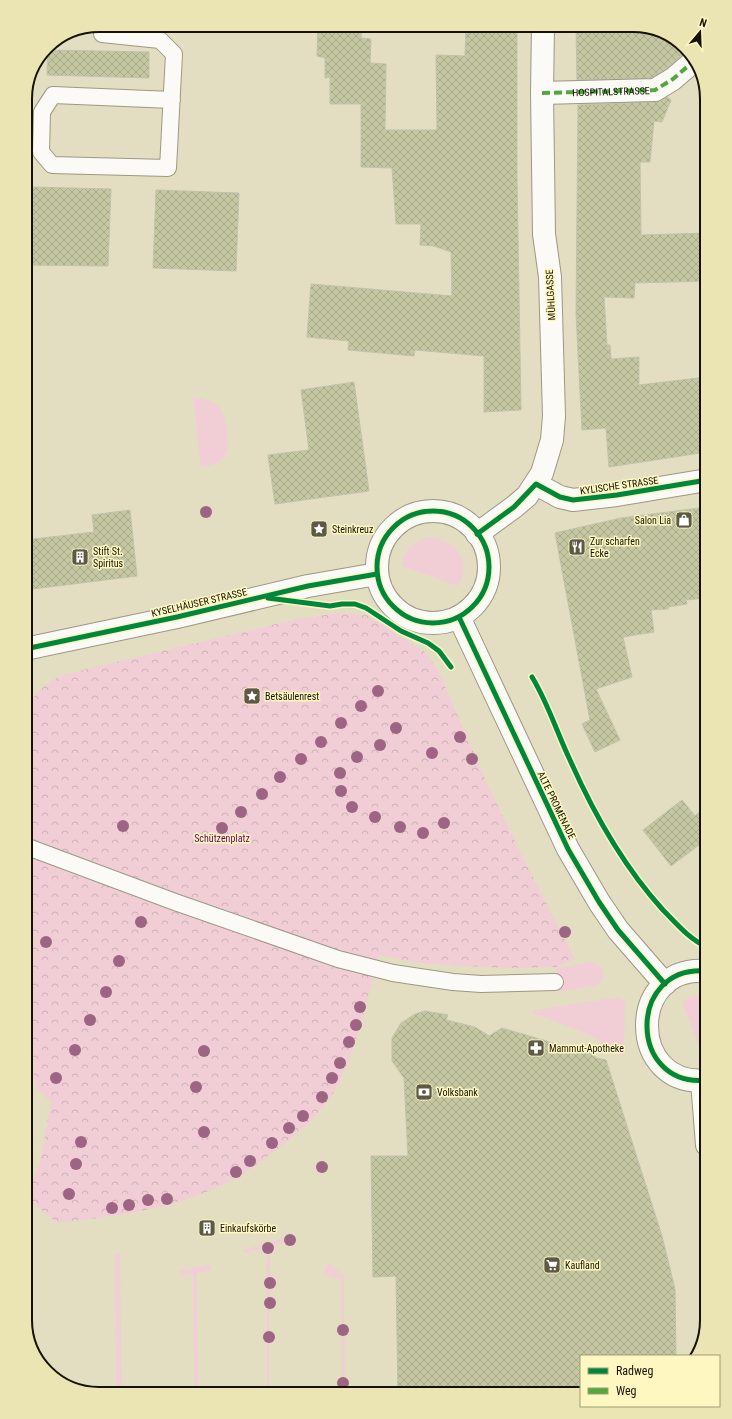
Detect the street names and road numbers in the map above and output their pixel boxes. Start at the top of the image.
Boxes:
street label: HOSPITALSTRASSE [572,85,650,98]
street label: MÜHLGASSE [543,269,557,321]
street label: KYLISCHE STRASSE [579,475,659,496]
street label: KYSELHÄUSER STRASSE [150,585,248,619]
street label: ALTE PROMENADE [535,770,578,841]

